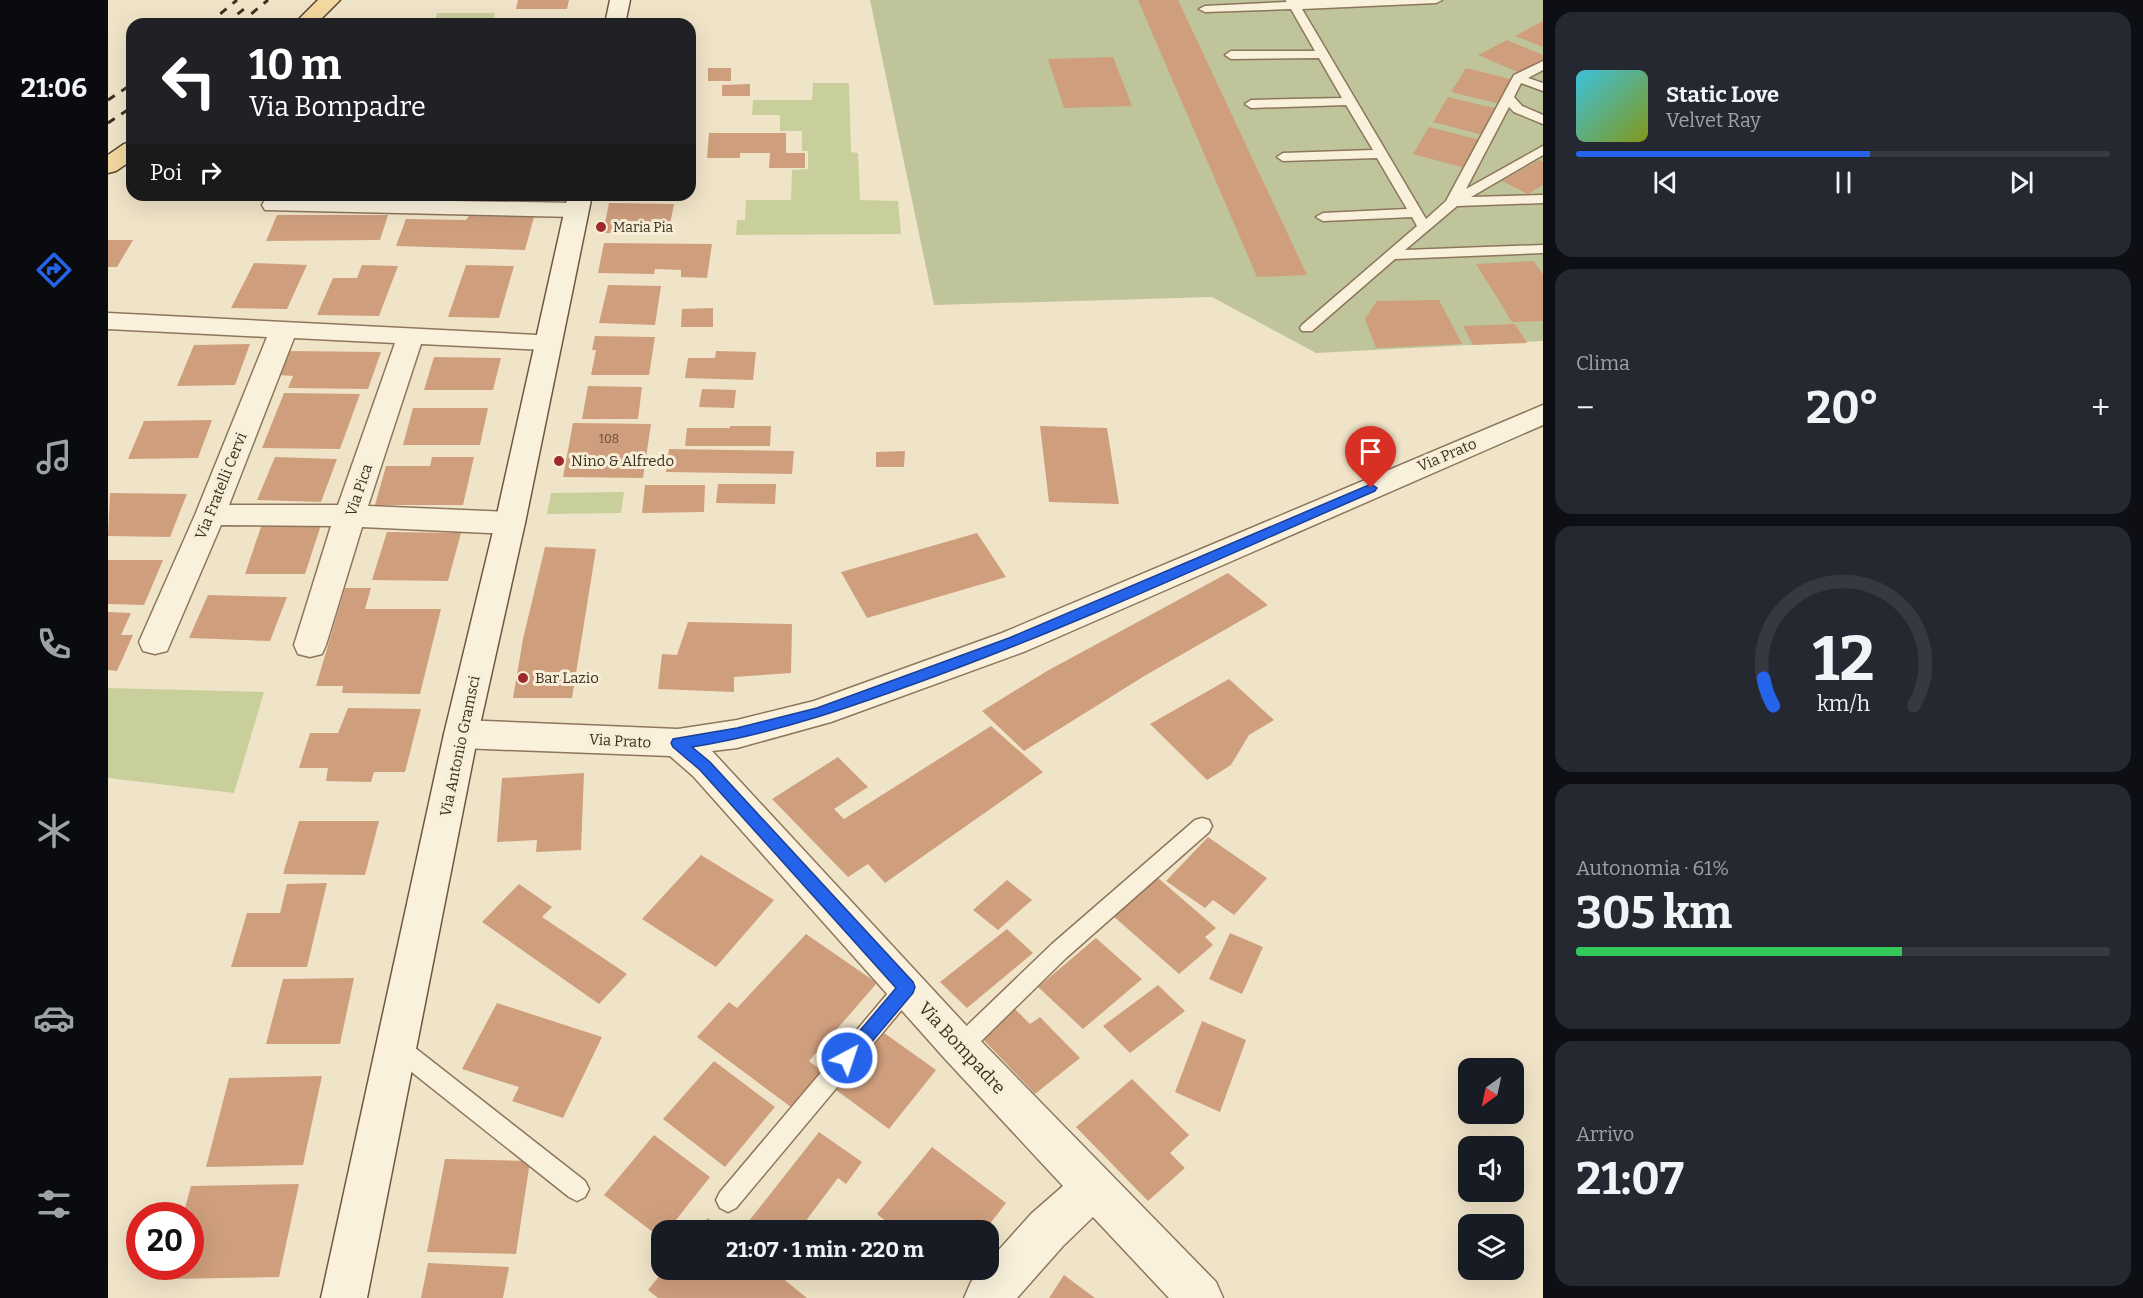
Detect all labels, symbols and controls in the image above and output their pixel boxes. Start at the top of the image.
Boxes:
text: 10 m [249,40,341,90]
icon: left [150,42,228,120]
text: 21:06 [21,72,87,104]
text: Static Love [1666,81,1779,108]
text: Via Bompadre [249,91,426,123]
text: Velvet Ray [1666,108,1761,132]
icon: right [194,156,227,189]
text: Poi [150,159,182,186]
icon: previous [1649,166,1682,199]
icon: pause [1827,166,1860,199]
icon: next [2005,166,2038,199]
place label: Maria Pia [613,219,674,236]
marker: Maria Pia [594,220,608,234]
icon: directions [33,249,75,291]
text: Clima [1576,351,1630,375]
text: 20° [1806,381,1879,435]
text: − [1576,388,1594,428]
text: + [2091,388,2110,428]
pin [1345,426,1396,488]
street label: Via Fratelli Cervi [191,429,251,542]
house number: 108 [599,432,619,446]
icon: arrive [1354,435,1387,468]
street label: Via Prato [1415,435,1479,475]
icon: music [33,436,75,478]
place label: Nino & Alfredo [571,452,674,470]
marker: Nino & Alfredo [552,454,566,468]
street label: Via Pica [342,461,376,519]
text: 12 [1812,622,1874,697]
icon: phone [33,623,75,665]
place label: Bar Lazio [535,669,599,687]
marker: Bar Lazio [516,671,530,685]
street label: Via Antonio Gramsci [436,674,484,818]
text: km/h [1816,691,1870,717]
street label: Via Prato [588,730,652,752]
icon: climate [33,810,75,852]
text: Autonomia · 61% [1576,856,1729,880]
text: 305 km [1576,886,1732,940]
icon: car [33,997,75,1039]
street label: Via Bompadre [914,997,1010,1099]
position arrow [815,1026,879,1090]
north arrow [1458,1058,1524,1124]
map controls [1458,1058,1524,1280]
text: Arrivo [1576,1122,1634,1146]
button: sound [1458,1136,1524,1202]
text: 21:07 [1576,1152,1684,1206]
icon: filters [33,1183,75,1225]
speed limit sign: 20 [126,1202,204,1280]
button: layers [1458,1214,1524,1280]
text: 21:07 · 1 min · 220 m [726,1236,924,1263]

